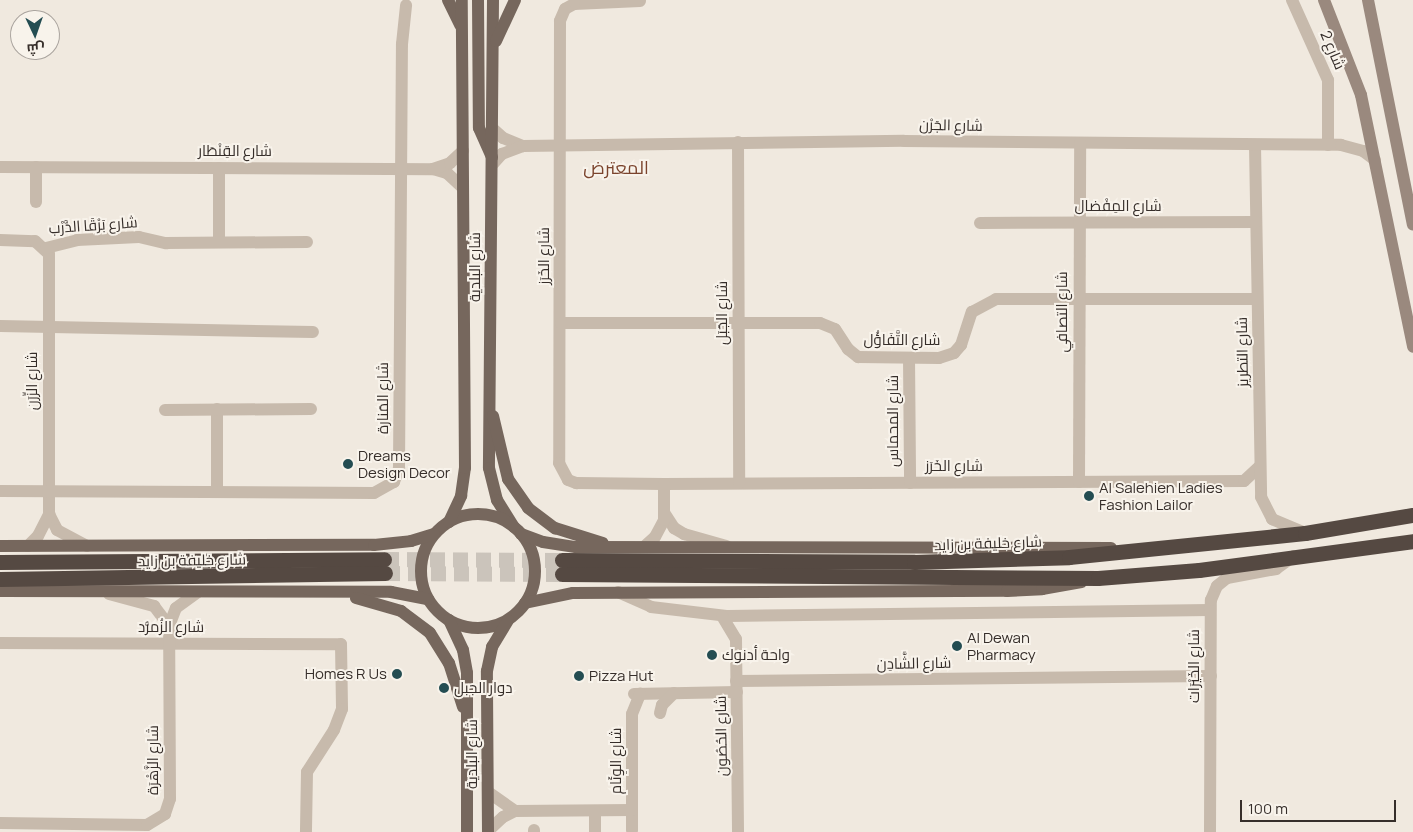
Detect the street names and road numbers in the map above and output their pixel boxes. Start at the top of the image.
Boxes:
street label: شارع 2 [1317,28,1349,72]
street label: شارع الجَرْن [919,115,983,135]
street label: شارع القِنْطَار [198,142,272,160]
street label: شارع المِفْضال [1074,197,1162,215]
street label: شارع بَرْقَا الدَّرْب [48,213,138,237]
street label: شارع الخَرَز [535,227,553,285]
street label: شارع البلدية [466,232,484,302]
street label: شارع التصافي [1053,271,1071,353]
street label: شارع الجَبَل [713,281,731,345]
street label: شارع التطريز [1232,317,1252,387]
street label: شارع التَّفَاؤُل [864,331,940,349]
street label: شارع الزِّرَن [23,352,41,410]
street label: شارع المَنارة [374,362,392,434]
street label: شارع المحماس [884,375,902,467]
street label: شارع الخَرَز [925,457,983,475]
street label: شارع خليفة بن زايد [934,532,1042,554]
street label: شارع خليفة بن زايد [138,550,246,570]
street label: شارع الزُمرُّد [138,618,204,636]
street label: شارع الخَيْرَات [1185,629,1203,703]
street label: شارع الشَّادِن [876,653,952,673]
street label: شارع الحُصُون [711,695,731,777]
street label: شارع البلدية [463,719,481,789]
street label: شارع الزَّهْرَة [144,725,162,795]
street label: شارع الوِئَام [607,728,625,794]

